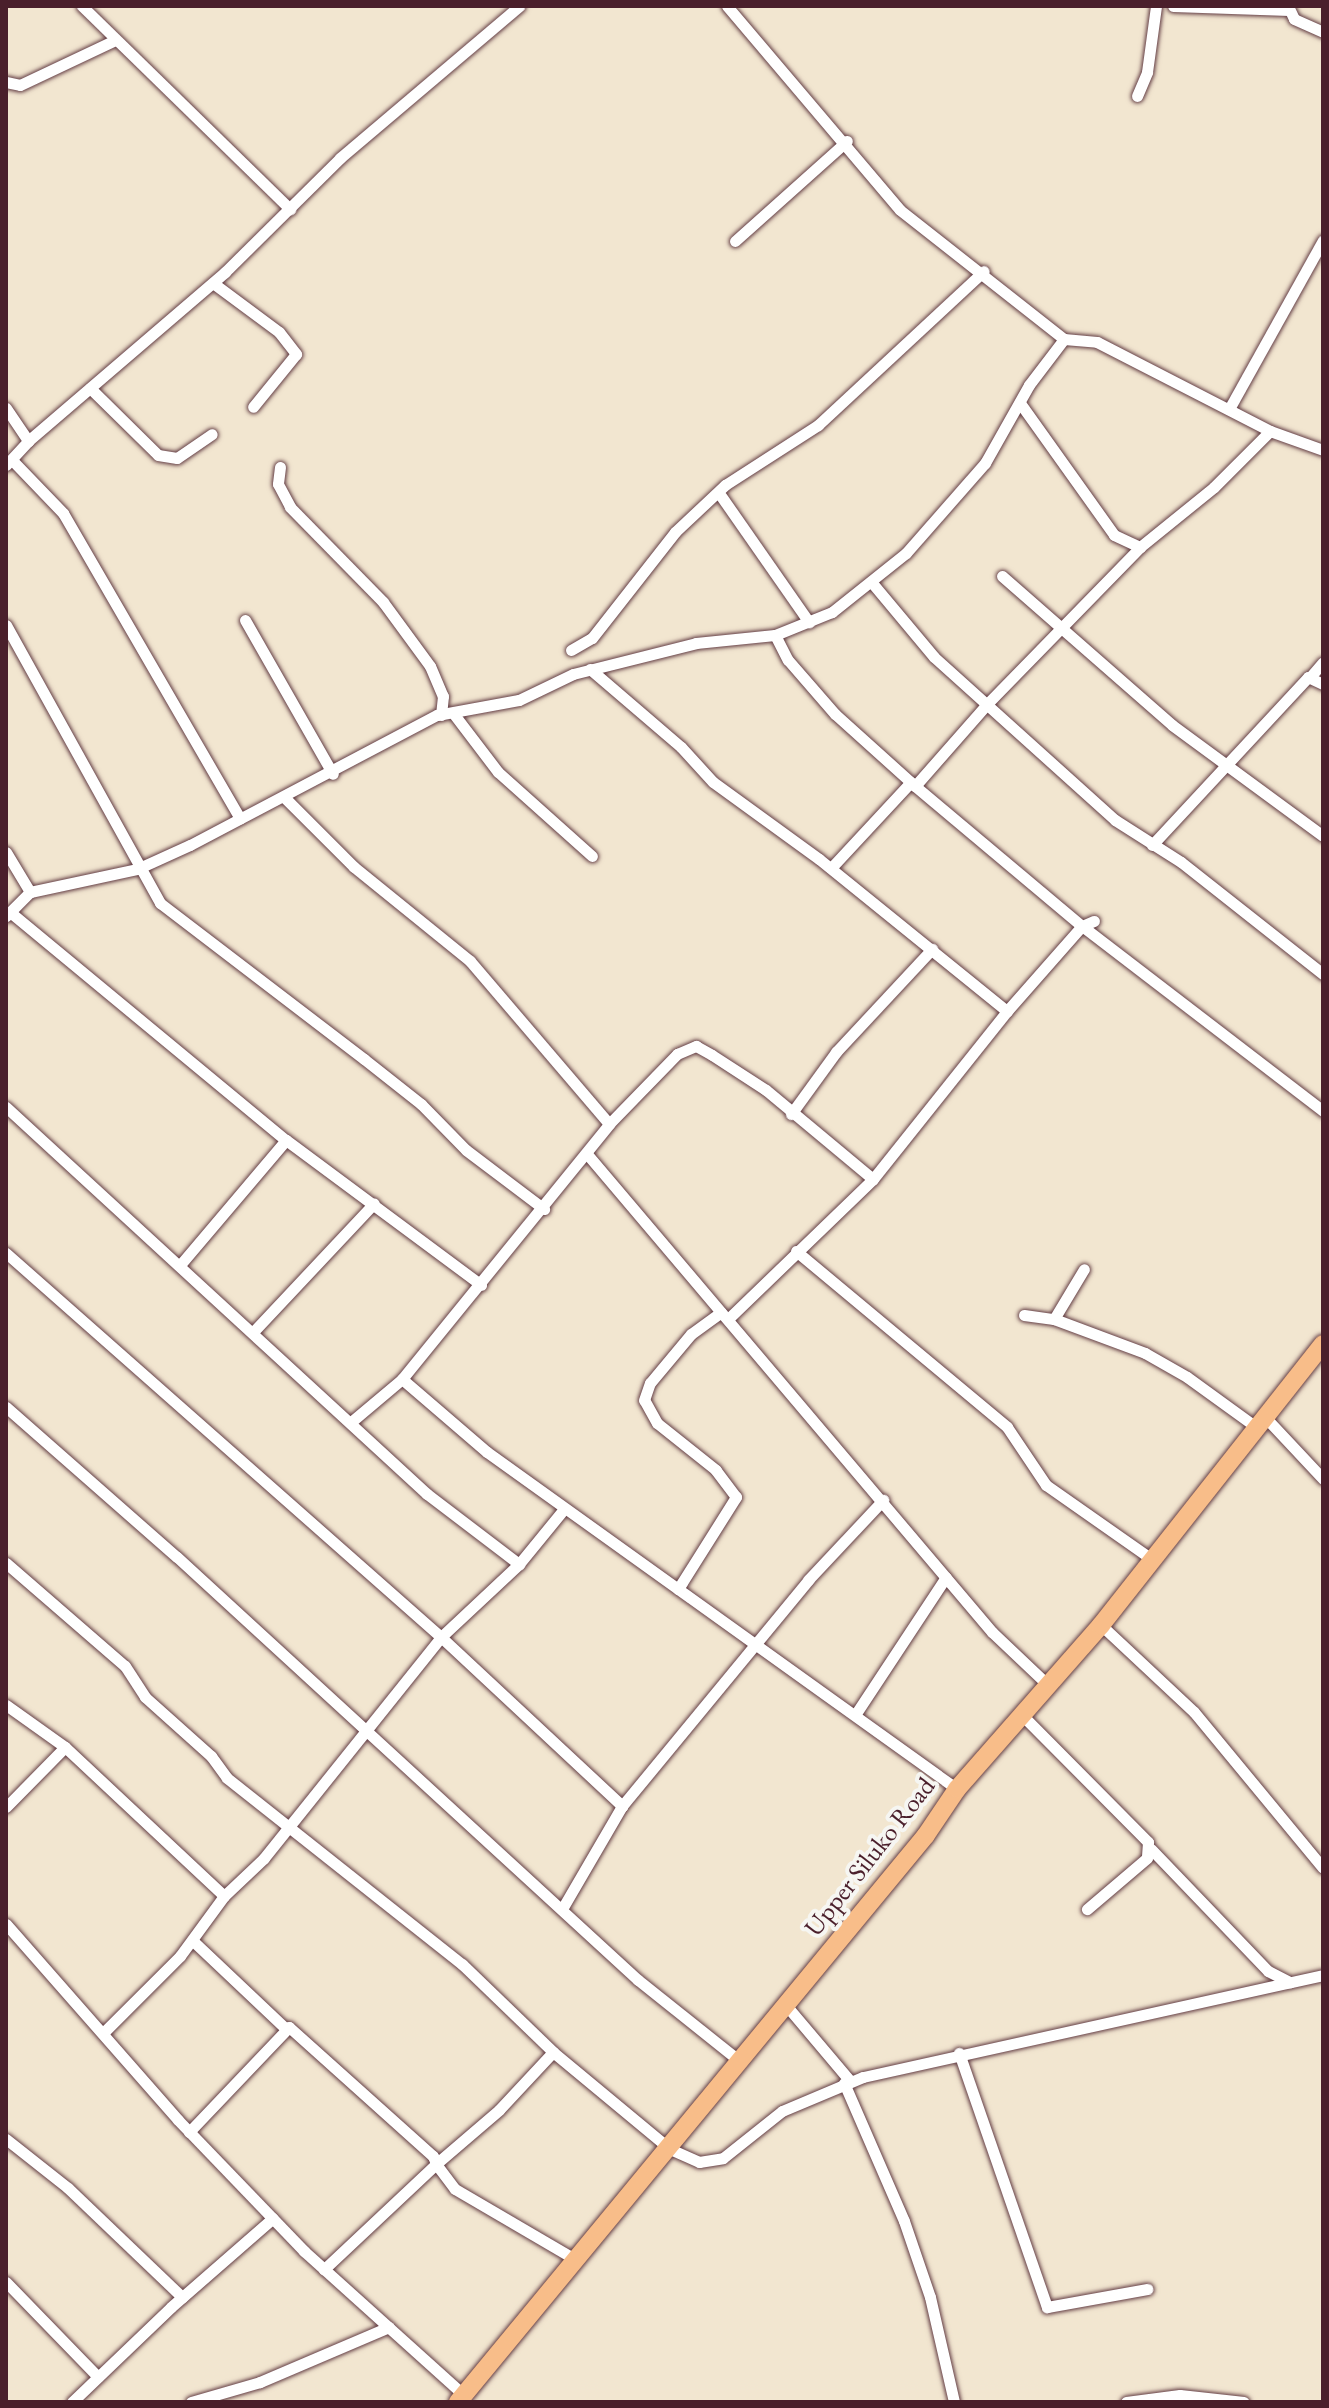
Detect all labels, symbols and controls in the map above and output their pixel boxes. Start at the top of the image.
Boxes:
street label: Upper Siluko Road [798,1771,942,1943]

